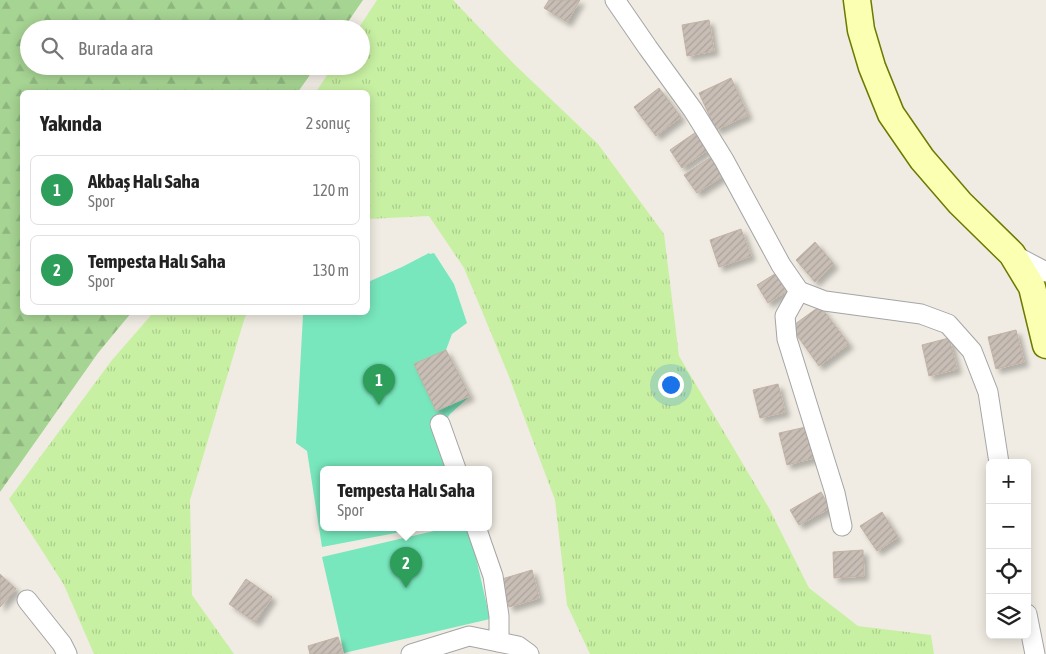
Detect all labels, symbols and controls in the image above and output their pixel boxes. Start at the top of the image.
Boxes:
search box [20,20,370,75]
icon: search [38,34,66,62]
text: Burada ara [78,37,154,59]
text: Yakında [40,111,102,135]
text: 2 sonuç [306,114,350,132]
text: Akbaş Halı Saha [88,170,200,192]
text: 1 [53,181,61,199]
text: 120 m [313,181,349,199]
text: Spor [88,192,115,210]
text: Tempesta Halı Saha [88,250,226,272]
text: 2 [53,261,61,279]
text: 130 m [313,261,349,279]
text: Spor [88,272,115,290]
pin: 1 [363,364,395,405]
your location [658,372,684,398]
map controls [986,459,1031,639]
button: + [986,459,1031,504]
popup [320,466,492,531]
text: Tempesta Halı Saha [337,479,475,501]
text: Spor [337,501,364,519]
button: − [986,504,1031,549]
pin: 2 [390,547,422,588]
button: locate [986,549,1031,594]
button: layers [986,594,1031,639]

